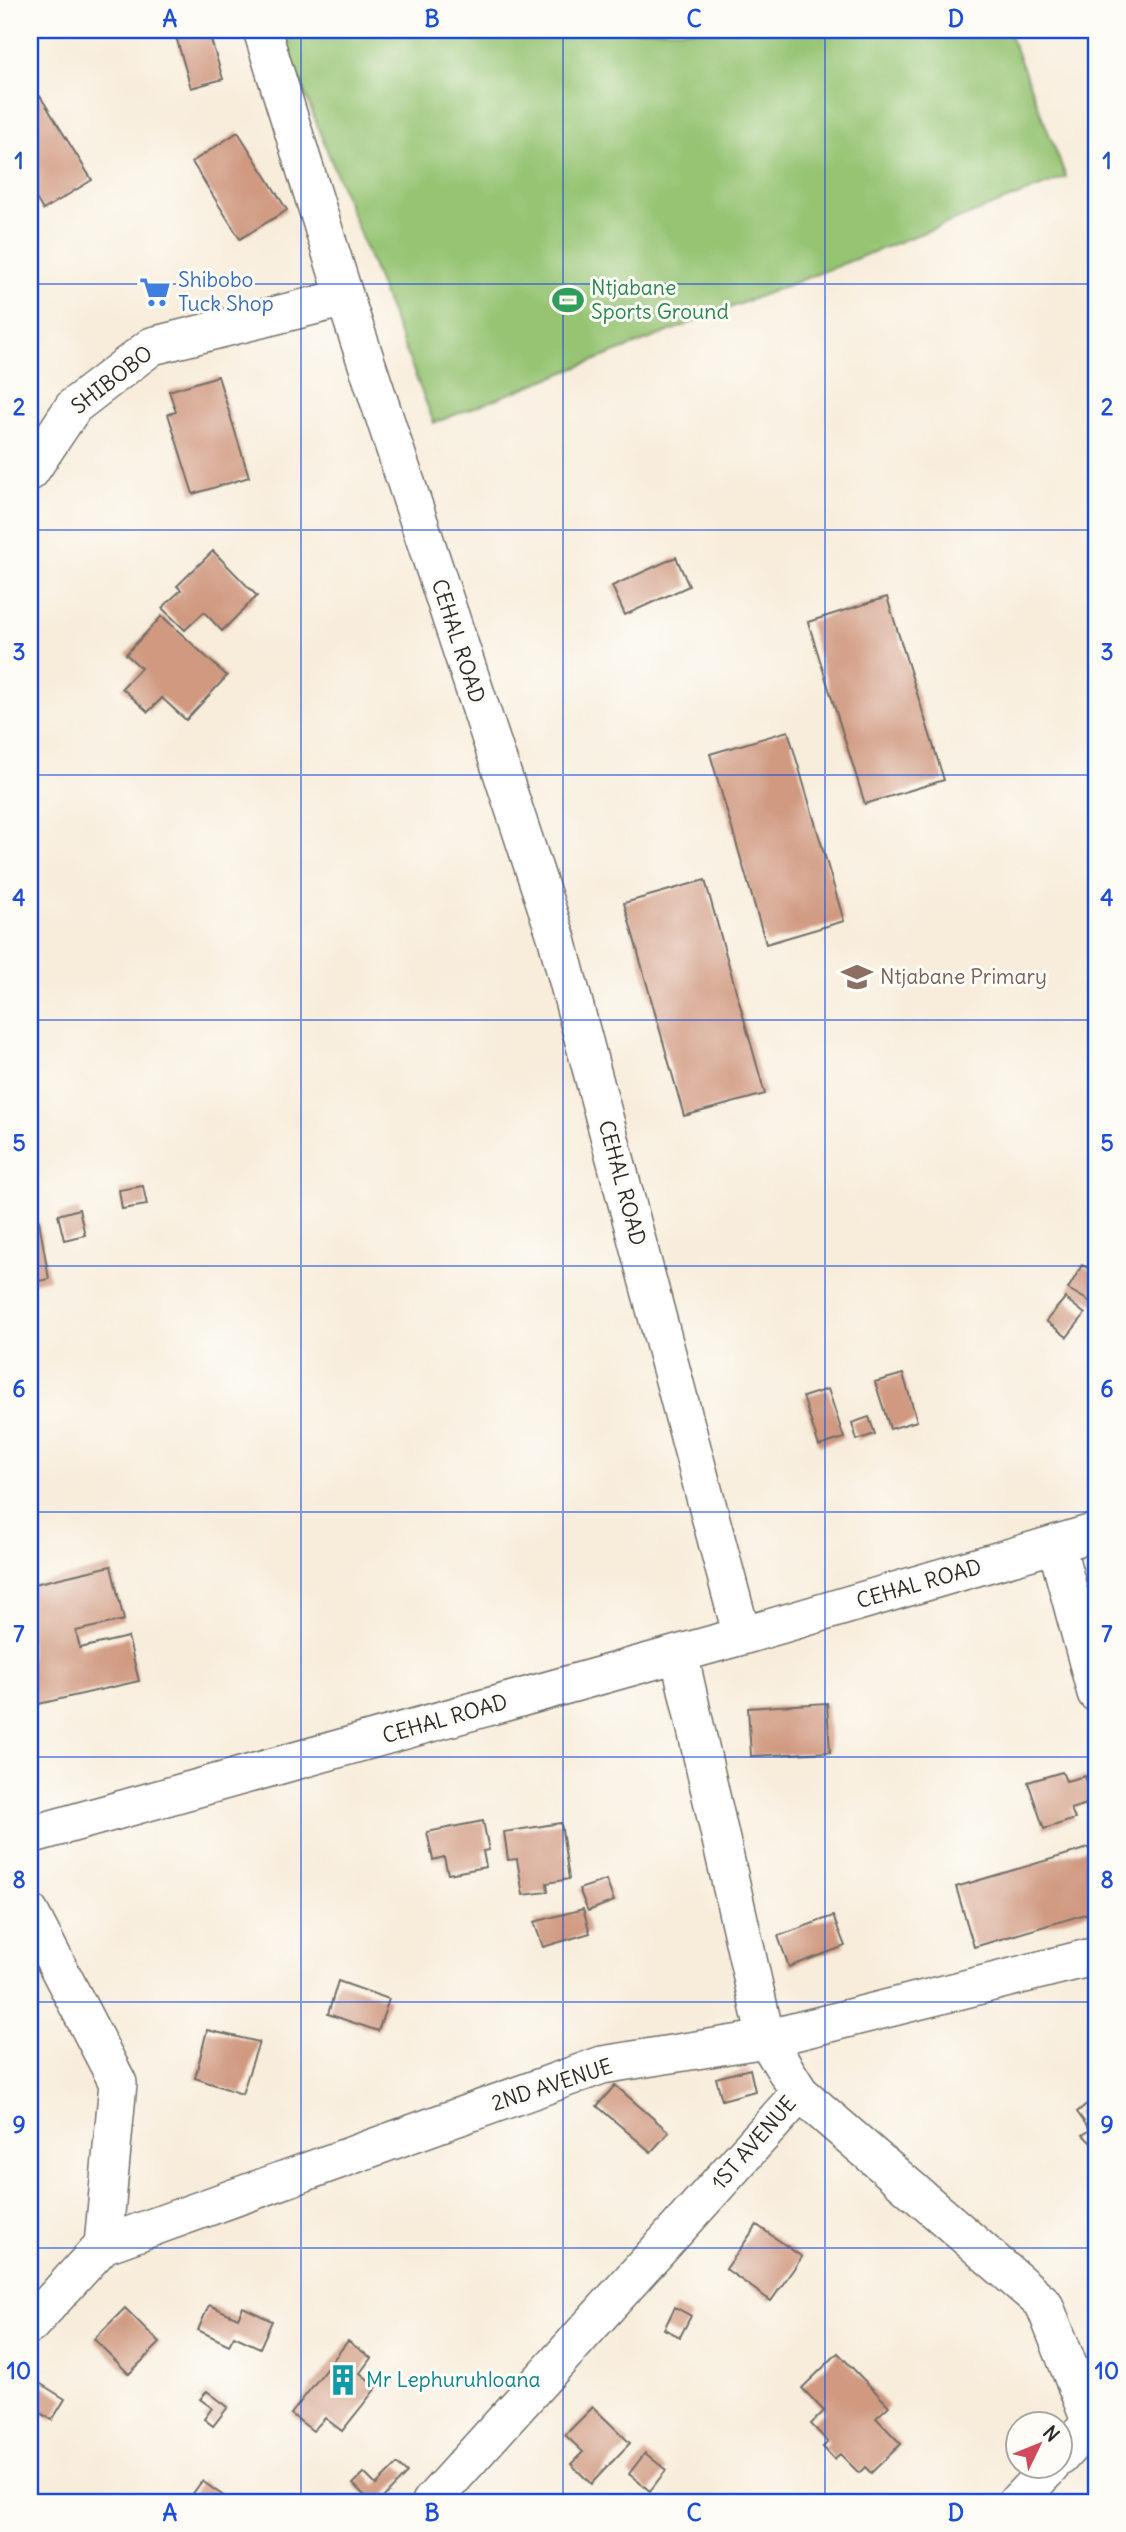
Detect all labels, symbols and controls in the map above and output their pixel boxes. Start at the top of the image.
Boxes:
text: A [163,4,178,33]
text: B [424,4,440,33]
text: C [686,4,702,33]
text: D [948,4,964,33]
text: 1 [14,146,24,175]
text: 1 [1102,146,1112,175]
place label: Shibobo Tuck Shop [178,266,274,317]
place label: Ntjabane Sports Ground [591,274,729,325]
supermarket icon: Shibobo Tuck Shop [138,275,172,309]
sports icon: Ntjabane Sports Ground [551,283,585,317]
street label: SHIBOBO [66,339,158,420]
text: 2 [13,392,26,421]
text: 2 [1101,392,1114,421]
street label: CEHAL ROAD [426,575,491,706]
text: 3 [12,637,26,666]
text: 3 [1100,637,1114,666]
text: 4 [12,883,26,912]
text: 4 [1100,883,1114,912]
school or university icon: Ntjabane Primary [840,960,874,994]
place label: Ntjabane Primary [880,963,1047,990]
street label: CEHAL ROAD [593,1117,652,1249]
text: 5 [12,1128,26,1157]
text: 5 [1100,1128,1114,1157]
text: 6 [12,1374,26,1403]
text: 6 [1100,1374,1114,1403]
street label: CEHAL ROAD [853,1553,984,1614]
text: 7 [13,1619,25,1648]
text: 7 [1101,1619,1113,1648]
street label: CEHAL ROAD [379,1688,510,1749]
text: 8 [12,1865,26,1894]
text: 8 [1100,1865,1114,1894]
street label: 2ND AVENUE [488,2052,616,2117]
street label: 1ST AVENUE [706,2090,802,2195]
text: 9 [12,2110,26,2139]
text: 9 [1100,2110,1114,2139]
text: 10 [7,2356,31,2385]
text: 10 [1095,2356,1119,2385]
building icon: Mr Lephuruhloana [326,2363,360,2397]
place label: Mr Lephuruhloana [366,2366,541,2393]
north arrow [1004,2410,1074,2480]
text: N [1038,2420,1065,2446]
text: A [163,2498,178,2527]
text: B [424,2498,440,2527]
text: C [686,2498,702,2527]
text: D [948,2498,964,2527]

